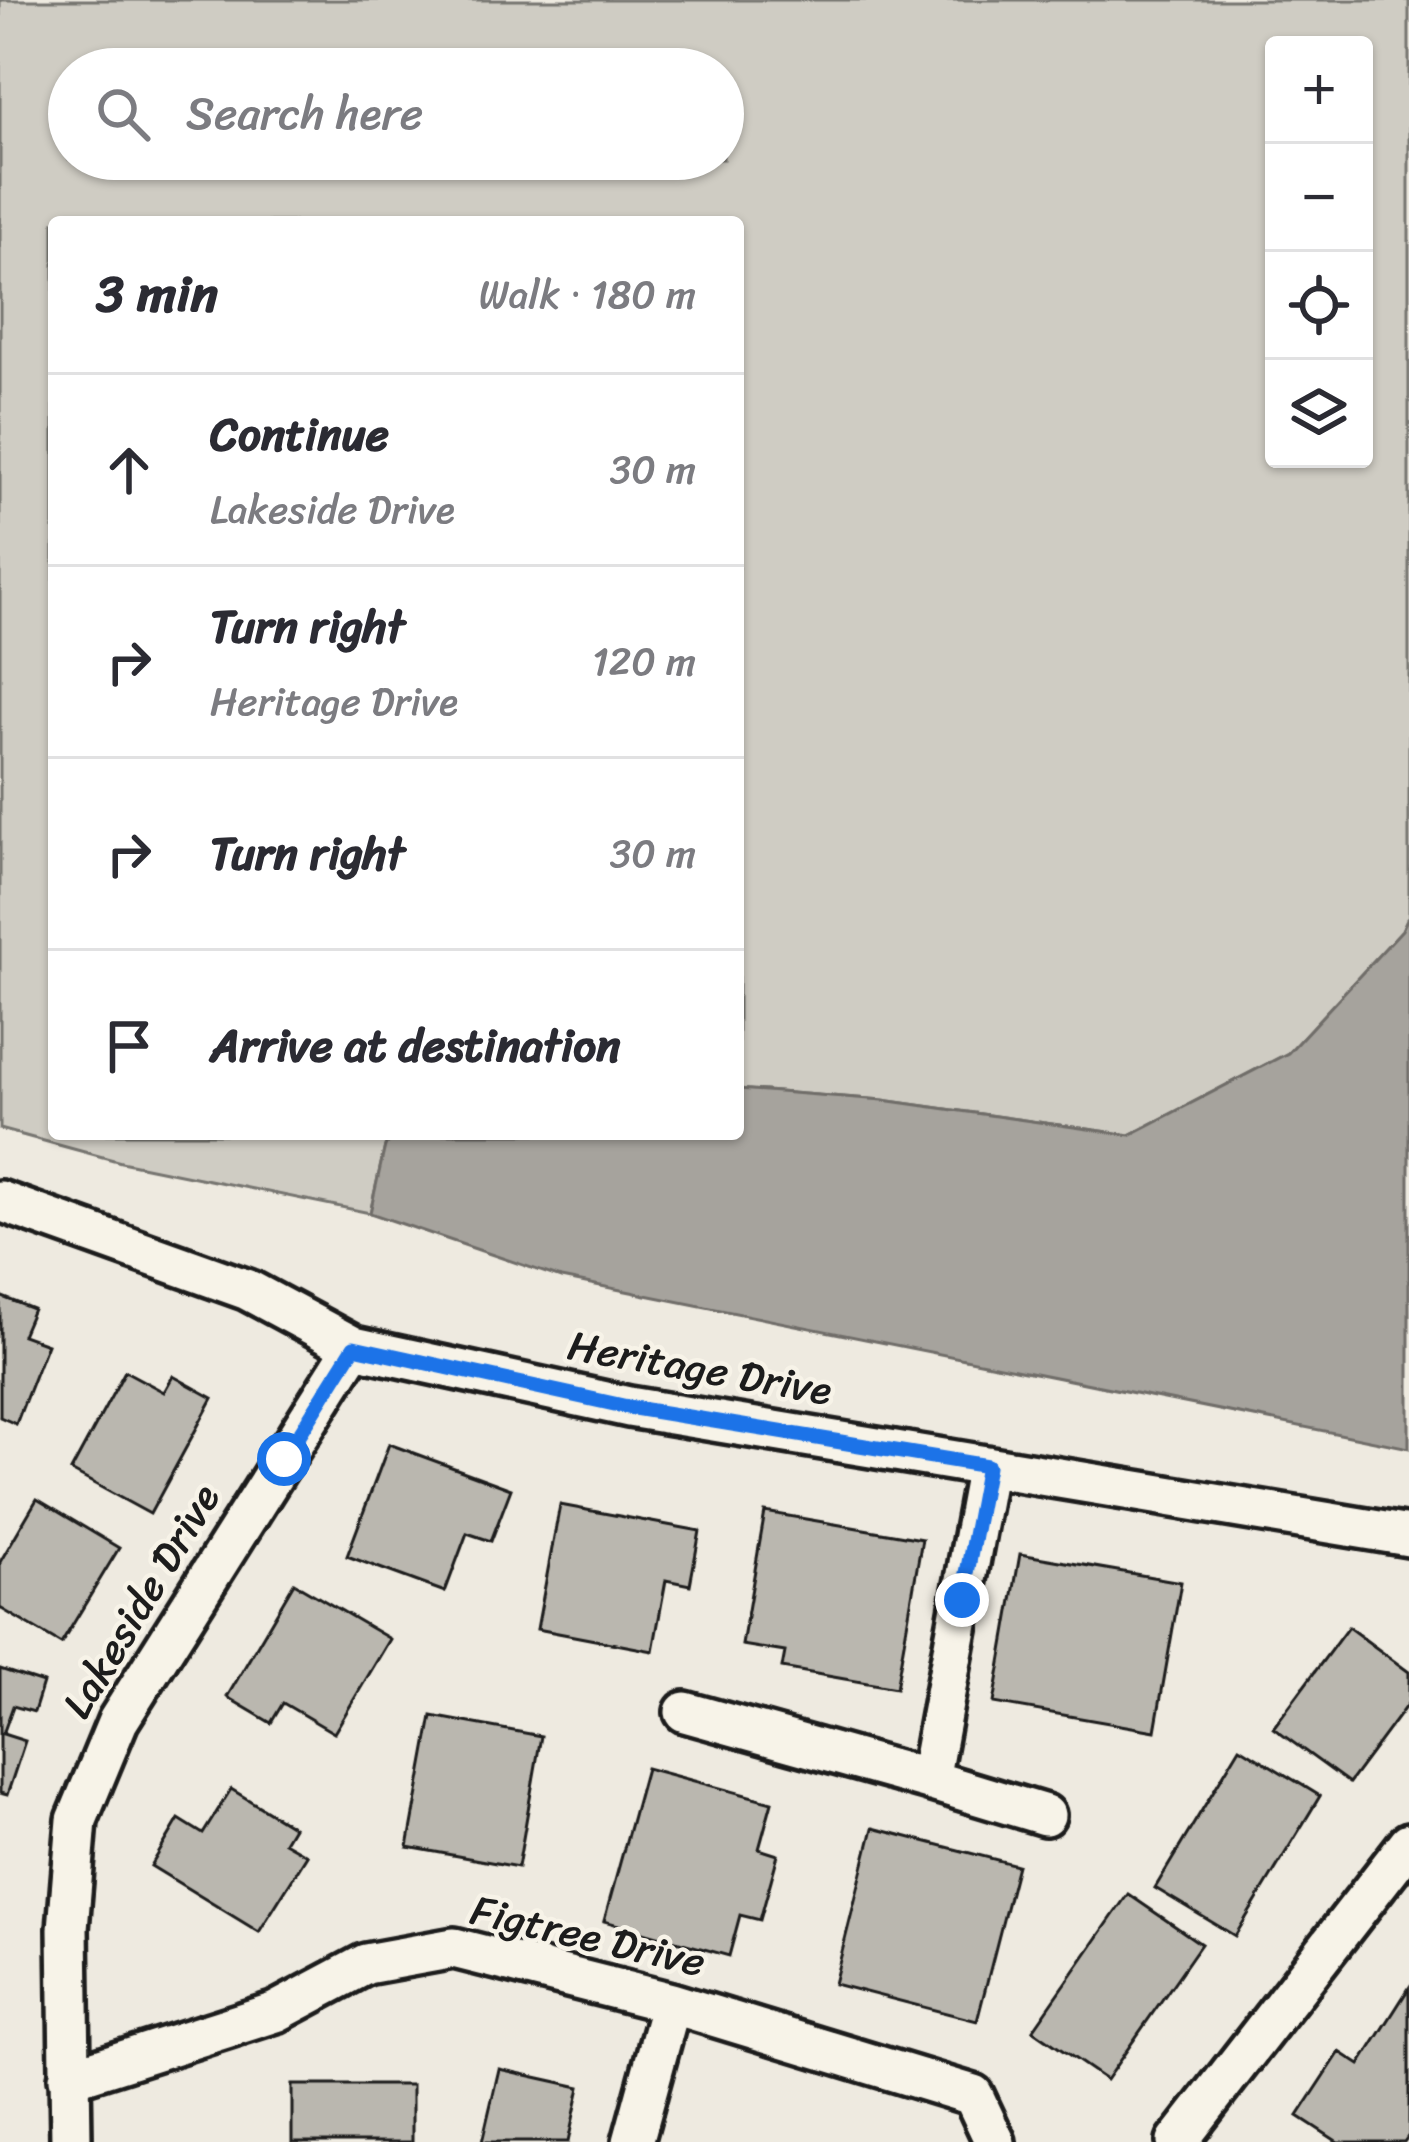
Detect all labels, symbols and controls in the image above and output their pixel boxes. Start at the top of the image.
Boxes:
map controls [1265,36,1373,468]
button: + [1265,36,1373,144]
search box [48,48,744,180]
text: Search here [186,74,423,154]
icon: search [90,81,156,147]
button: − [1265,144,1373,252]
text: 3 min [96,249,218,339]
button: locate [1265,252,1373,360]
text: Walk · 180 m [479,260,696,329]
button: layers [1265,360,1373,468]
text: Continue [210,395,389,475]
text: 30 m [610,435,696,504]
icon: ahead [96,437,162,503]
text: Lakeside Drive [210,475,455,544]
text: Turn right [210,587,405,667]
text: 120 m [592,627,696,696]
icon: right [96,629,162,695]
text: Heritage Drive [210,667,458,736]
text: Turn right [210,814,405,894]
text: 30 m [610,819,696,888]
icon: right [96,821,162,887]
text: Arrive at destination [210,1006,620,1086]
icon: arrive [96,1013,162,1079]
street label: Heritage Drive [562,1308,838,1428]
route start [257,1432,311,1486]
street label: Lakeside Drive [41,1469,241,1733]
route end [935,1573,989,1627]
street label: Figtree Drive [463,1873,713,1999]

